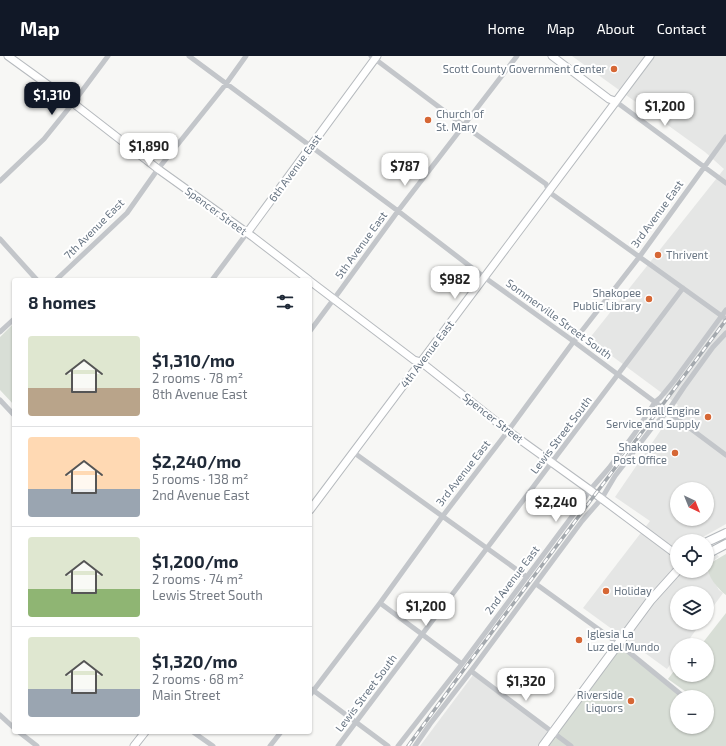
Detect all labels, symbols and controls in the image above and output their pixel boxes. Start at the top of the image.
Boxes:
text: Map [20,17,60,40]
text: Home [488,20,525,37]
text: Map [547,20,575,37]
text: About [597,20,635,37]
text: Contact [657,20,706,37]
place label: Scott County Government Center [443,62,607,75]
marker: Scott County Government Center [609,64,619,74]
pin: $1,310 [19,82,85,116]
text: $1,310 [33,87,71,103]
pin: $1,200 [632,93,698,127]
text: $1,200 [645,98,685,114]
place label: Church of St. Mary [436,107,485,133]
marker: Church of St. Mary [423,115,433,125]
street label: 6th Avenue East [266,131,323,204]
pin: $1,890 [116,133,182,167]
text: $1,890 [129,138,169,154]
pin: $787 [381,153,429,187]
text: $787 [390,158,420,174]
street label: 3rd Avenue East [628,177,685,250]
street label: Spencer Street [183,184,250,237]
street label: 7th Avenue East [61,196,126,261]
street label: 5th Avenue East [332,209,389,281]
place label: Thrivent [666,248,708,261]
marker: Thrivent [653,250,663,260]
pin: $982 [431,266,479,300]
text: $982 [440,271,470,287]
street label: Sommerville Street South [504,276,615,361]
place label: Shakopee Public Library [573,286,641,312]
icon: filters [274,291,296,313]
text: 8 homes [28,292,96,312]
marker: Shakopee Public Library [644,294,654,304]
street label: 4th Avenue East [397,318,456,390]
text: $1,310/mo [152,350,235,370]
icon: home [60,352,108,400]
text: 2 rooms · 78 m² [152,370,243,386]
text: 8th Avenue East [152,386,247,402]
street label: Spencer Street [460,390,526,445]
street label: Lewis Street South [527,393,594,476]
place label: Small Engine Service and Supply [606,404,700,430]
marker: Small Engine Service and Supply [703,412,713,422]
street label: 3rd Avenue East [433,437,492,508]
place label: Shakopee Post Office [613,440,667,466]
marker: Shakopee Post Office [670,448,680,458]
text: $2,240/mo [152,451,241,471]
icon: home [60,453,108,501]
text: 5 rooms · 138 m² [152,471,249,487]
north arrow [670,482,714,526]
map controls [670,482,714,734]
text: 2nd Avenue East [152,487,249,503]
pin: $2,240 [523,489,589,523]
text: $2,240 [535,494,577,510]
button: locate [670,534,714,578]
street label: 2nd Avenue East [482,543,542,616]
text: $1,200/mo [152,551,239,571]
icon: home [60,553,108,601]
text: 2 rooms · 74 m² [152,571,243,587]
place label: Holiday [614,584,652,597]
marker: Holiday [601,586,611,596]
button: layers [670,586,714,630]
text: Lewis Street South [152,587,263,603]
pin: $1,200 [393,593,459,627]
text: $1,200 [406,598,446,614]
place label: Iglesia La Luz del Mundo [587,627,660,653]
marker: Iglesia La Luz del Mundo [574,635,584,645]
button: + [670,638,714,682]
text: $1,320/mo [152,651,237,671]
street label: Lewis Street South [332,651,399,734]
icon: home [60,653,108,701]
pin: $1,320 [493,668,559,702]
text: 2 rooms · 68 m² [152,671,244,687]
text: $1,320 [506,673,546,689]
text: Main Street [152,687,220,703]
place label: Riverside Liquors [577,688,623,714]
button: − [670,690,714,734]
marker: Riverside Liquors [626,696,636,706]

